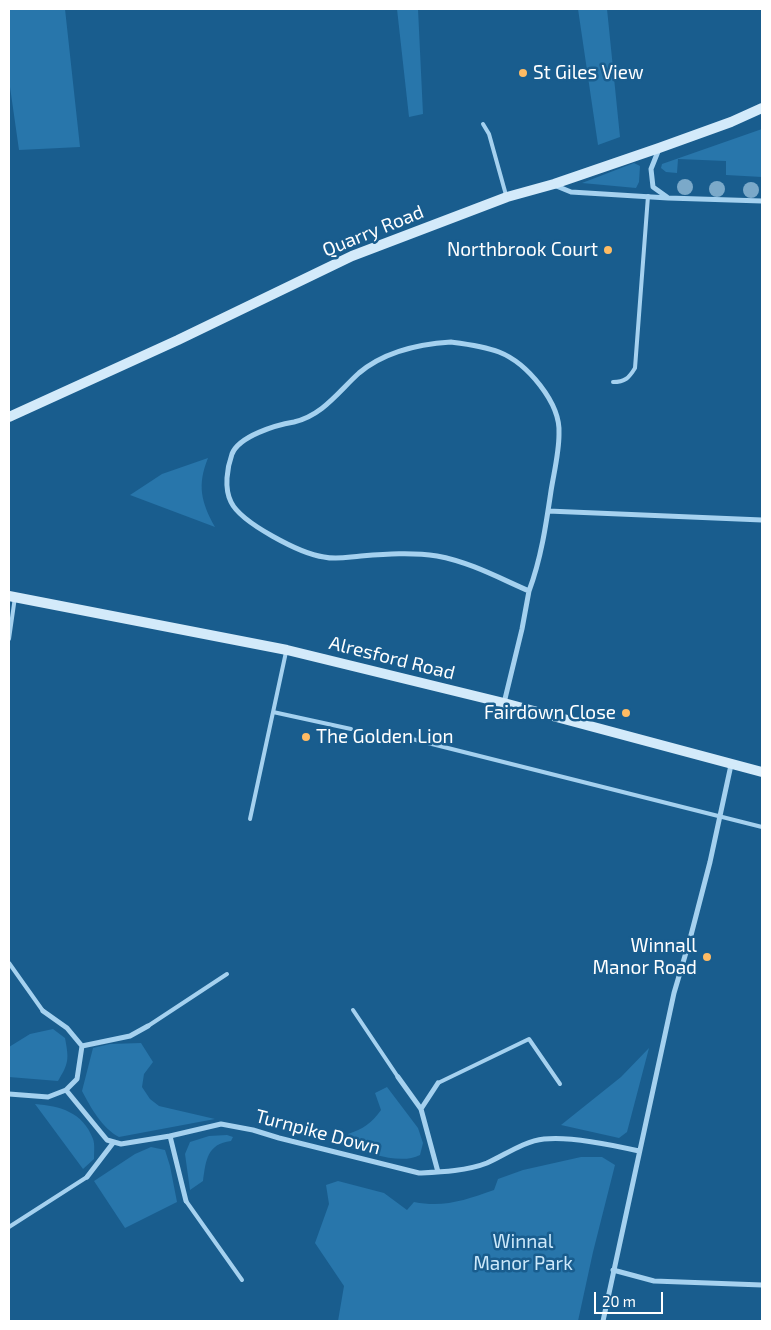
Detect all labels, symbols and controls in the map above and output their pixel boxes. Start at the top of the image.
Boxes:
place label: St Giles View [533,62,644,84]
marker: St Giles View [517,67,529,79]
street label: Quarry Road [319,200,427,262]
place label: Northbrook Court [447,239,598,261]
marker: Northbrook Court [602,244,614,256]
street label: Alresford Road [327,631,457,685]
place label: Fairdown Close [484,702,616,724]
marker: Fairdown Close [620,707,632,719]
place label: The Golden Lion [316,726,454,748]
marker: The Golden Lion [300,731,312,743]
place label: Winnall Manor Road [592,935,697,979]
marker: Winnall Manor Road [701,951,713,963]
street label: Turnpike Down [253,1104,383,1160]
park label: Winnal Manor Park [473,1231,573,1275]
scale bar [596,1282,665,1314]
text: 20 m [602,1292,636,1310]

